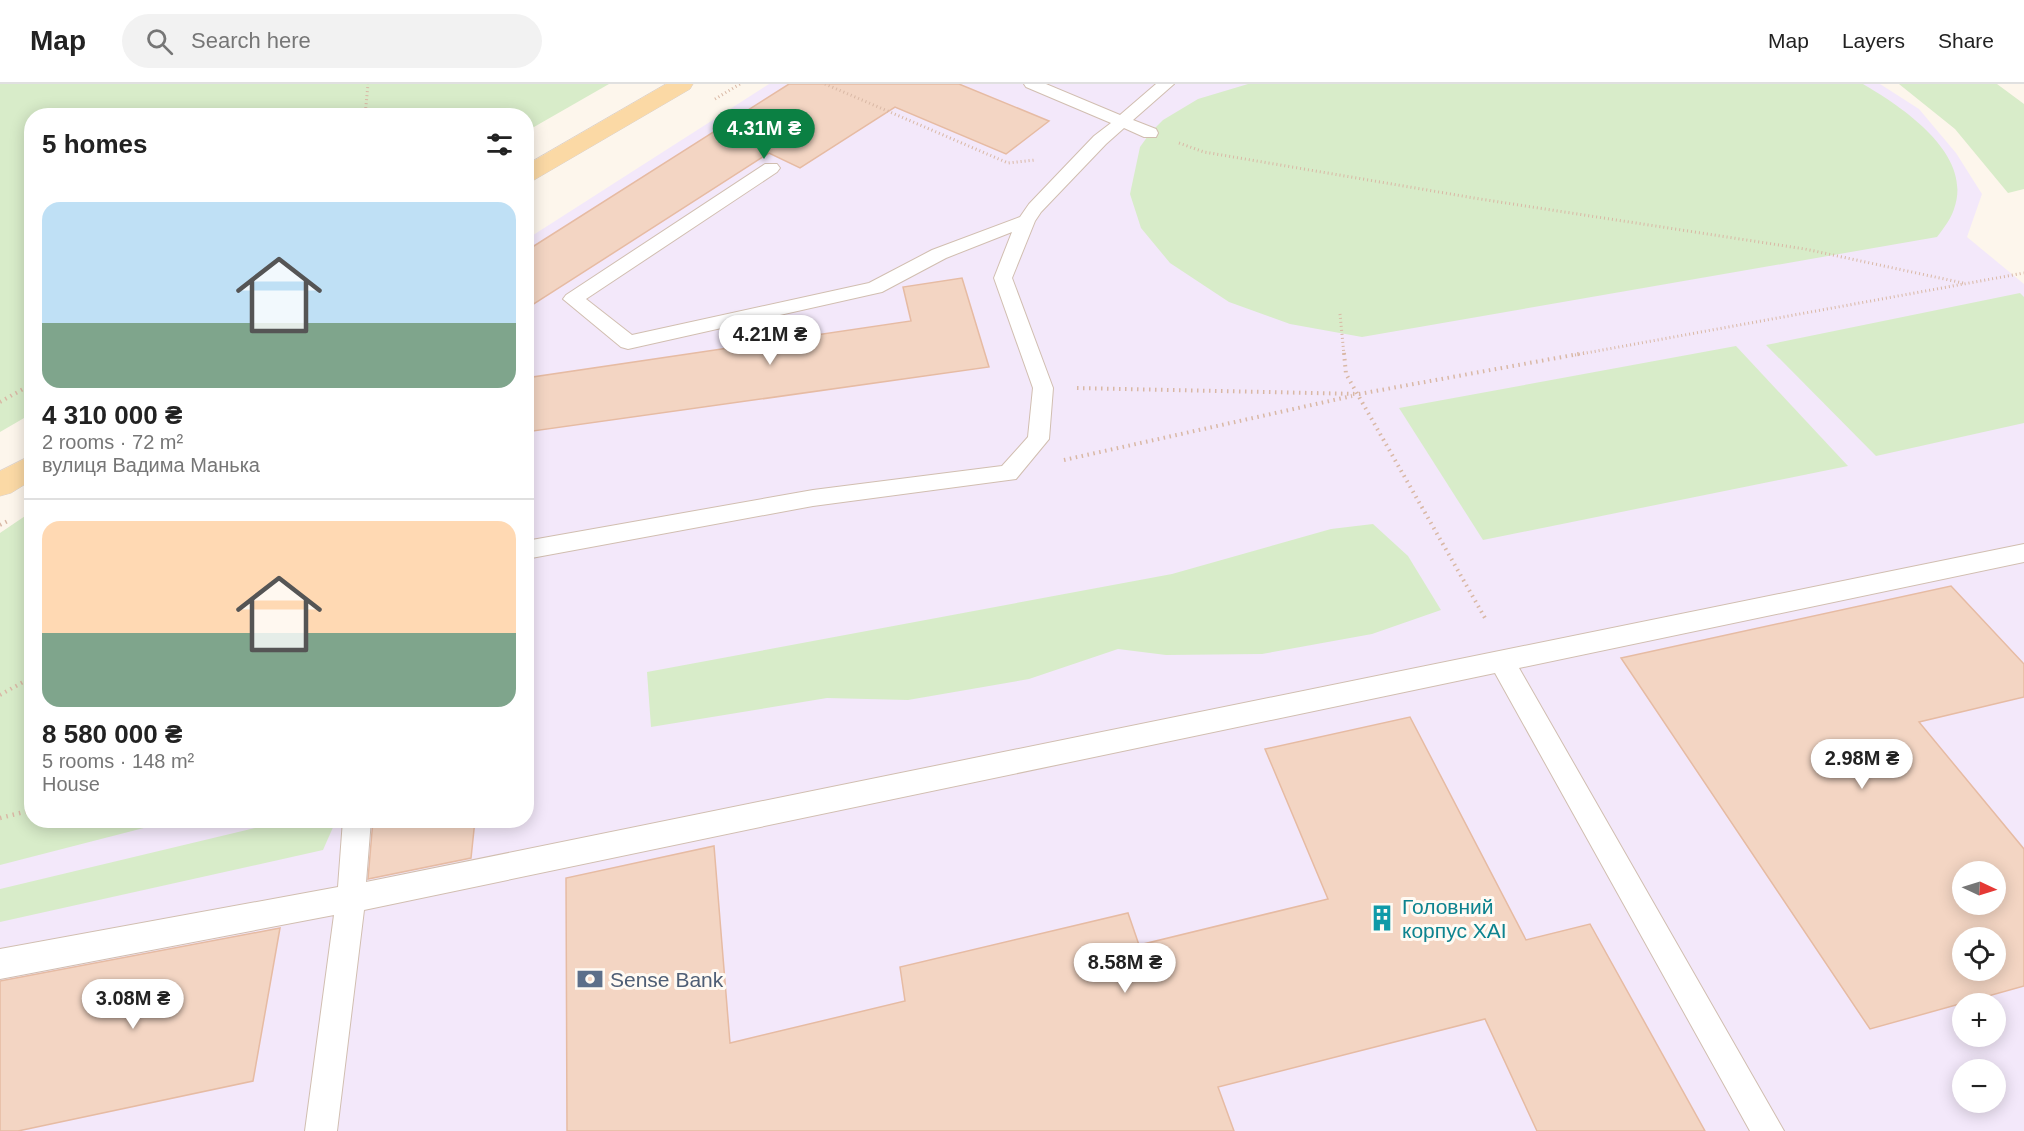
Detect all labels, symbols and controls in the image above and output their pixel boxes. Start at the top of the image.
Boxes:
search box [122,14,542,68]
text: Map [30,25,86,56]
icon: search [143,25,176,58]
text: Search here [191,28,311,53]
text: Map [1768,29,1809,52]
text: Layers [1842,29,1905,52]
text: Share [1938,29,1994,52]
pin: 4.31M ₴ [709,109,819,160]
text: 4.31M ₴ [727,117,801,139]
icon: filters [483,128,516,161]
text: 5 homes [42,129,148,159]
icon: home [225,241,333,349]
pin: 4.21M ₴ [715,315,825,366]
text: 4.21M ₴ [733,323,807,345]
text: 4 310 000 ₴ [42,400,182,430]
text: 2 rooms · 72 m² [42,431,183,453]
text: вулиця Вадима Манька [42,454,260,476]
icon: home [225,560,333,668]
text: 8 580 000 ₴ [42,719,182,749]
pin: 2.98M ₴ [1807,739,1917,790]
text: 2.98M ₴ [1825,747,1899,769]
text: 5 rooms · 148 m² [42,750,194,772]
text: House [42,773,100,795]
north arrow [1952,861,2006,915]
map controls [1952,861,2006,1113]
place label: Головний корпус ХАІ [1402,895,1507,942]
building icon: Головний корпус ХАІ [1367,903,1397,933]
button: locate [1952,927,2006,981]
pin: 8.58M ₴ [1070,943,1180,994]
text: 8.58M ₴ [1088,951,1162,973]
bank icon: Sense Bank [575,964,605,994]
place label: Sense Bank [610,968,724,991]
pin: 3.08M ₴ [78,979,188,1030]
text: 3.08M ₴ [96,987,170,1009]
button: + [1952,993,2006,1047]
button: − [1952,1059,2006,1113]

